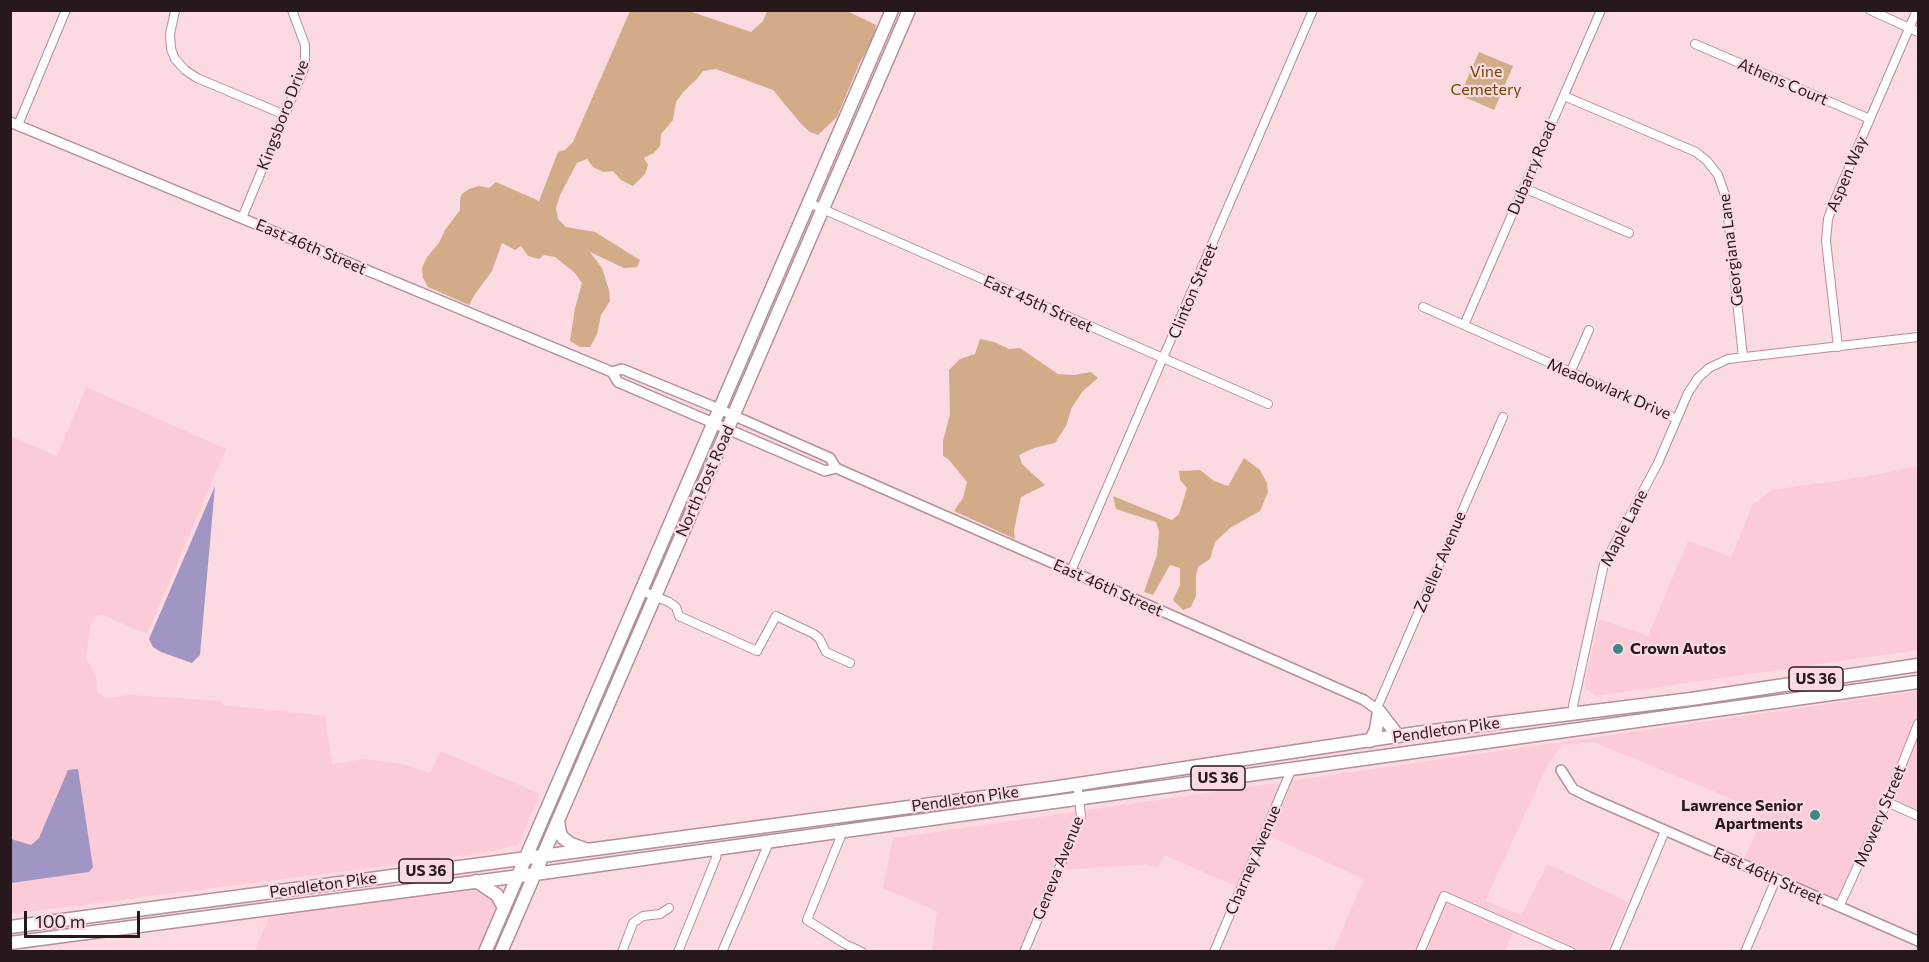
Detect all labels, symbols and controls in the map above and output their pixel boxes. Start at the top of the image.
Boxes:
street label: Athens Court [1735,54,1831,110]
street label: Kingsboro Drive [253,57,313,173]
park label: Vine Cemetery [1450,62,1522,100]
street label: Dubarry Road [1504,118,1560,218]
street label: Aspen Way [1822,133,1872,215]
street label: Georgiana Lane [1715,193,1747,307]
street label: East 46th Street [253,215,369,279]
street label: Clinton Street [1164,240,1222,342]
street label: East 45th Street [980,271,1096,337]
street label: Meadowlark Drive [1544,354,1674,424]
street label: North Post Road [672,422,738,540]
street label: Maple Lane [1596,486,1652,570]
street label: Zoeller Avenue [1410,508,1470,616]
street label: East 46th Street [1050,555,1166,621]
place label: Crown Autos [1630,639,1726,659]
marker: Crown Autos [1611,642,1625,656]
road number: US 36 [1789,667,1843,691]
street label: Pendleton Pike [1391,713,1501,747]
street label: Mowery Street [1850,762,1910,870]
road number: US 36 [1191,766,1245,790]
street label: Pendleton Pike [910,782,1020,816]
place label: Lawrence Senior Apartments [1681,796,1803,834]
street label: Charney Avenue [1221,802,1285,918]
marker: Lawrence Senior Apartments [1808,808,1822,822]
street label: Geneva Avenue [1028,813,1088,923]
street label: East 46th Street [1710,843,1826,909]
road number: US 36 [399,859,453,883]
street label: Pendleton Pike [268,868,378,902]
scale bar [27,899,142,937]
text: 100 m [35,910,85,932]

